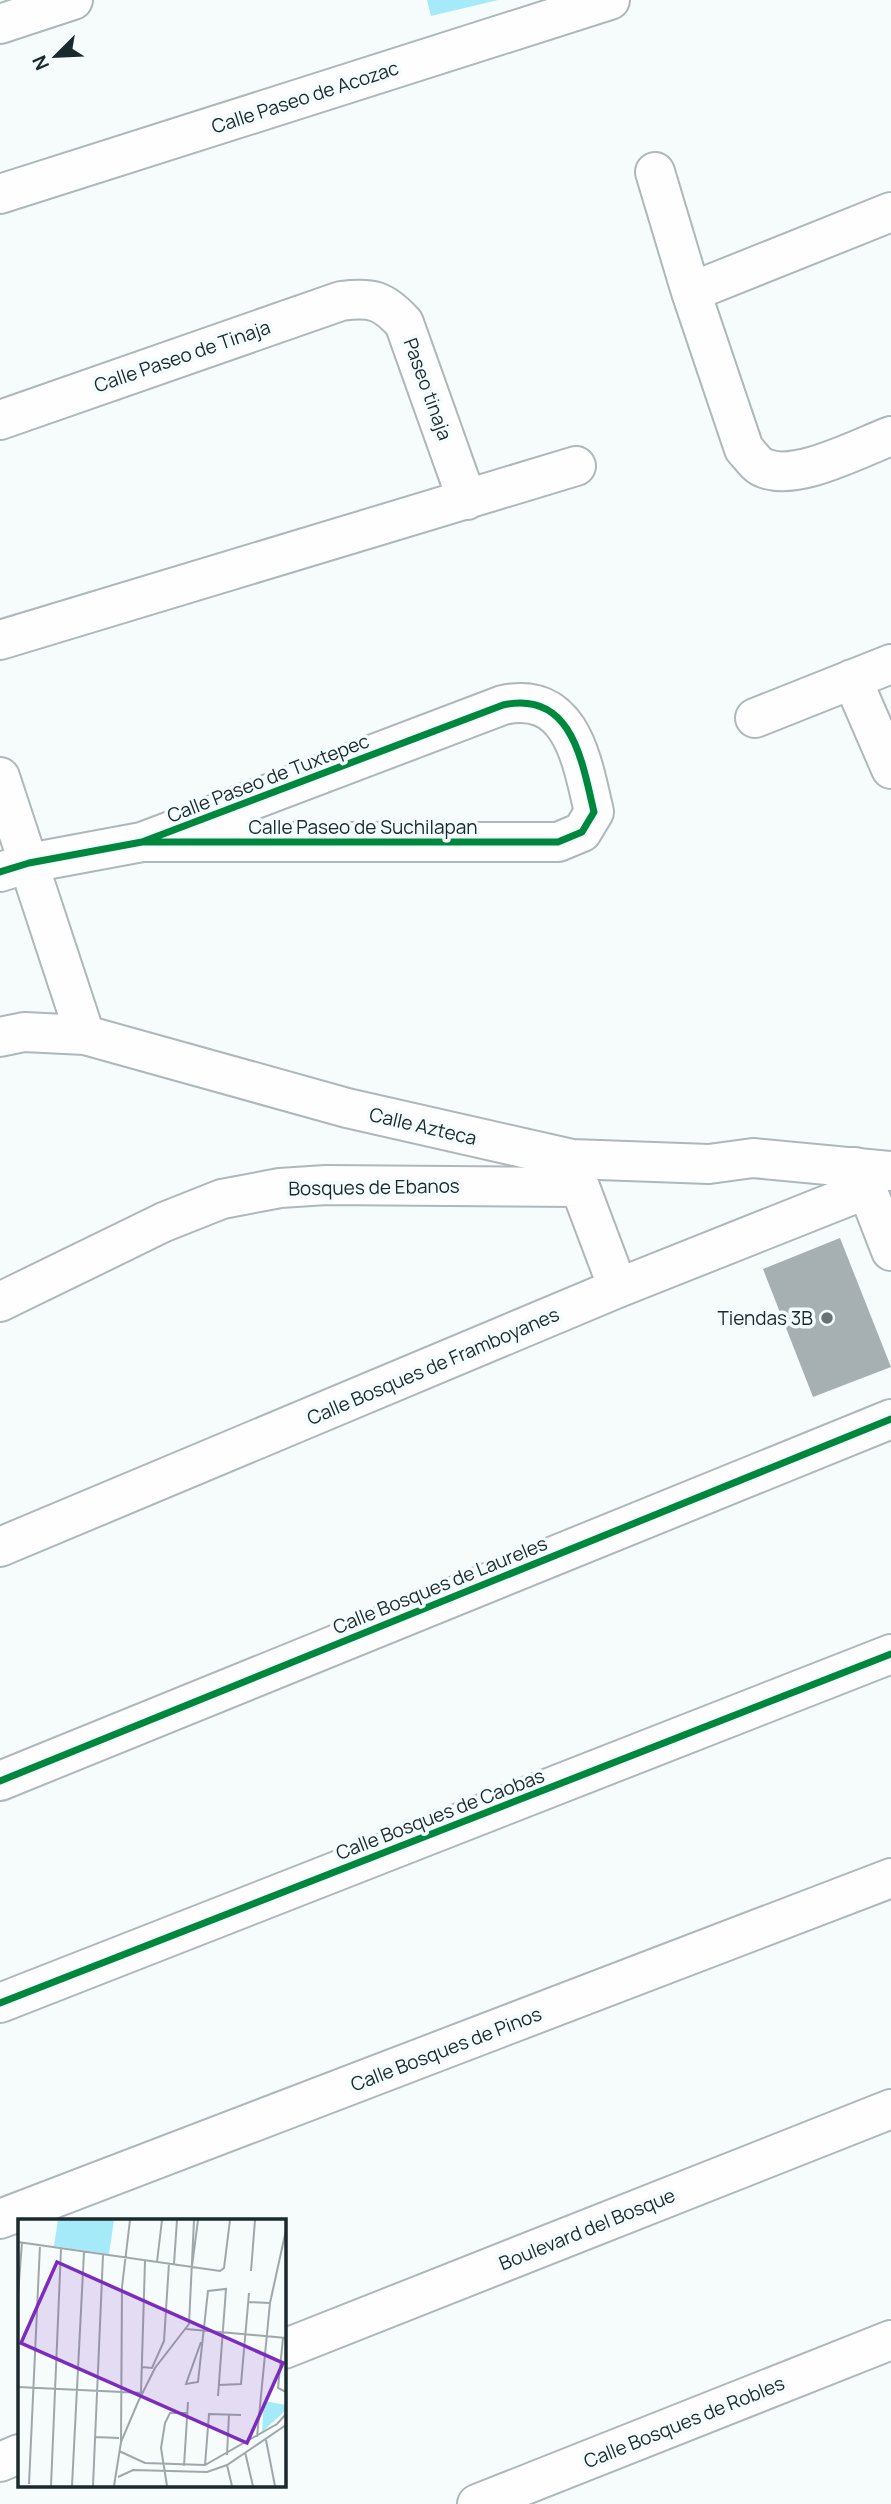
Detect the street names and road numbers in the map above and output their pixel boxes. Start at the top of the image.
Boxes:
street label: Calle Paseo de Acozac [208,54,402,140]
street label: Calle Paseo de Tinaja [90,314,274,398]
street label: Paseo tinaja [397,334,459,444]
street label: Calle Paseo de Tuxtepec [163,727,373,829]
street label: Calle Paseo de Suchilapan [248,814,478,840]
street label: Calle Azteca [367,1101,479,1151]
street label: Bosques de Ebanos [288,1173,460,1201]
street label: Calle Bosques de Framboyanes [303,1301,563,1431]
street label: Calle Bosques de Laureles [329,1530,551,1640]
street label: Calle Bosques de Caobas [332,1762,548,1866]
street label: Calle Bosques de Pinos [347,2001,545,2097]
street label: Boulevard del Bosque [495,2182,679,2276]
street label: Calle Bosques de Robles [580,2370,788,2474]

